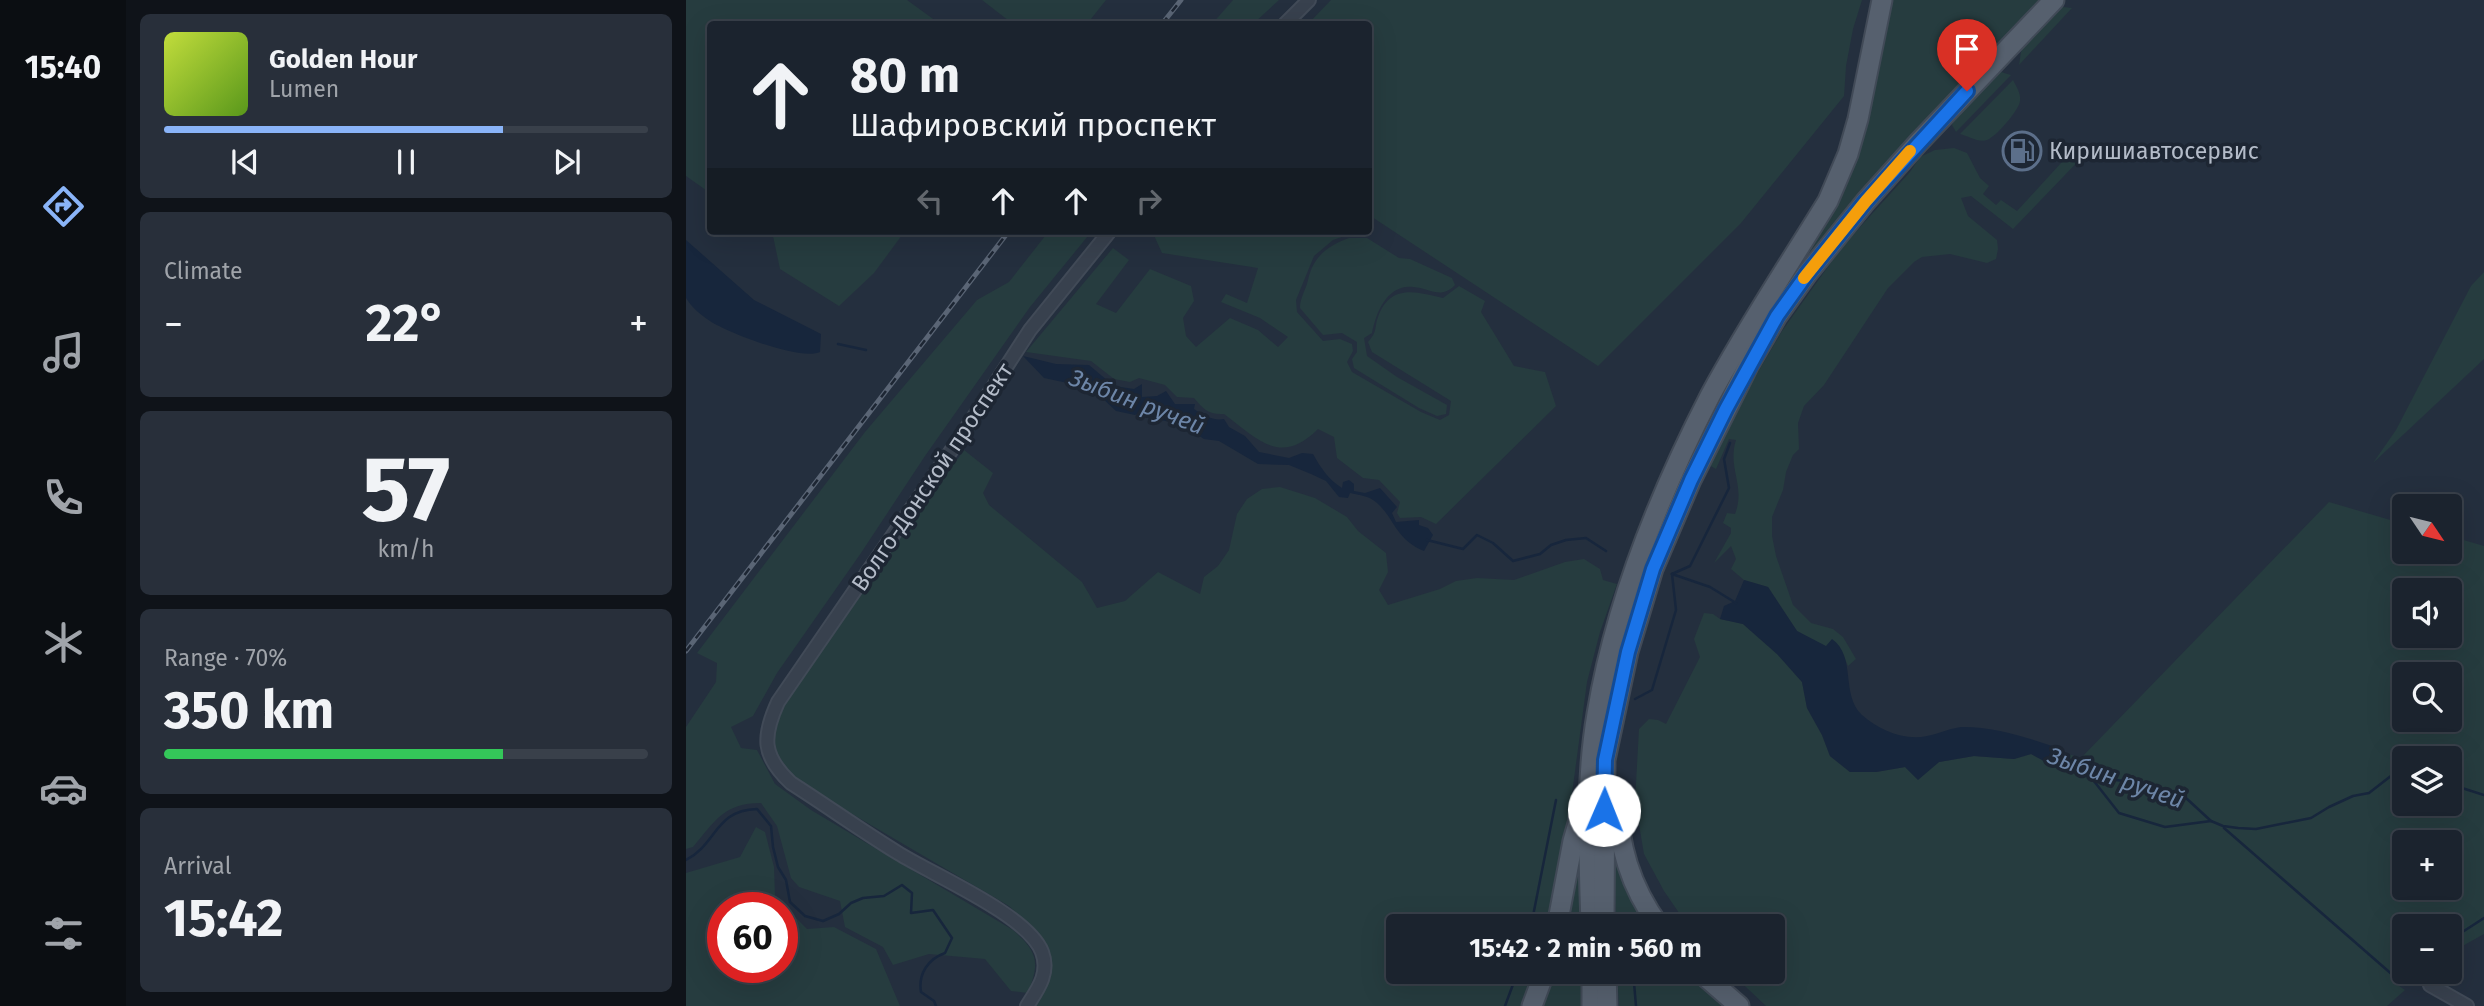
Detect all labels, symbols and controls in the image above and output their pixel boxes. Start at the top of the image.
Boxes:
pin [1937,19,1997,91]
icon: arrive [1948,30,1986,68]
text: Golden Hour [269,44,417,75]
text: 80 m [850,46,960,105]
text: 15:40 [25,48,101,86]
icon: ahead [735,49,826,140]
text: Lumen [269,75,339,103]
text: Шафировский проспект [850,106,1216,144]
fuel station icon: Киришиавтосервис [2001,130,2043,172]
place label: Киришиавтосервис [2049,137,2259,165]
icon: previous [226,143,264,181]
icon: pause [387,143,425,181]
icon: next [548,143,586,181]
icon: directions [39,182,88,231]
icon: left [911,182,949,220]
icon: ahead [984,182,1022,220]
icon: ahead [1057,182,1095,220]
icon: right [1130,182,1168,220]
text: Climate [164,257,243,285]
text: 22° [366,292,446,355]
text: − [164,301,183,347]
text: + [629,301,648,347]
icon: music [39,328,88,377]
street label: Волго-Донской проспект [845,357,1019,596]
water label: Зыбин ручей [1065,363,1209,441]
text: 57 [362,435,450,544]
icon: phone [39,473,88,522]
north arrow [2392,494,2462,564]
map controls [2392,494,2462,984]
text: km/h [378,535,434,563]
button: sound [2392,578,2462,648]
icon: climate [39,618,88,667]
text: Range · 70% [164,644,287,672]
button: search [2392,662,2462,732]
text: 350 km [164,679,334,742]
water label: Зыбин ручей [2043,741,2188,814]
button: layers [2392,746,2462,816]
icon: car [39,764,88,813]
position arrow [1567,773,1641,847]
button: + [2392,830,2462,900]
text: Arrival [164,852,231,880]
text: 15:42 [164,887,283,950]
speed limit sign: 60 [707,892,798,983]
icon: filters [39,909,88,958]
button: − [2392,914,2462,984]
text: 15:42 · 2 min · 560 m [1469,933,1702,964]

